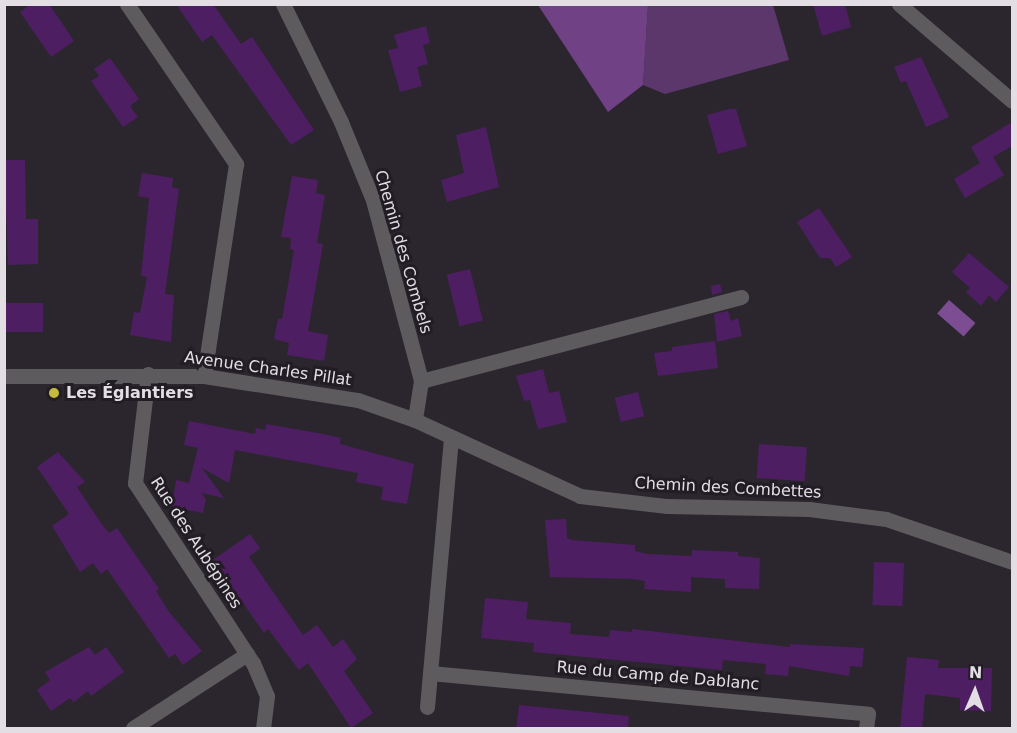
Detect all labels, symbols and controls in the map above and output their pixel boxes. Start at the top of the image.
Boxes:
street label: Chemin des Combels [370,168,436,336]
street label: Avenue Charles Pillat [183,348,353,390]
place label: Les Églantiers [66,383,194,403]
marker: Les Églantiers [47,386,61,400]
street label: Rue des Aubépines [146,474,246,612]
street label: Chemin des Combettes [634,474,822,502]
street label: Rue du Camp de Dablanc [556,658,760,694]
north arrow [945,661,1005,721]
text: N [969,663,983,682]

